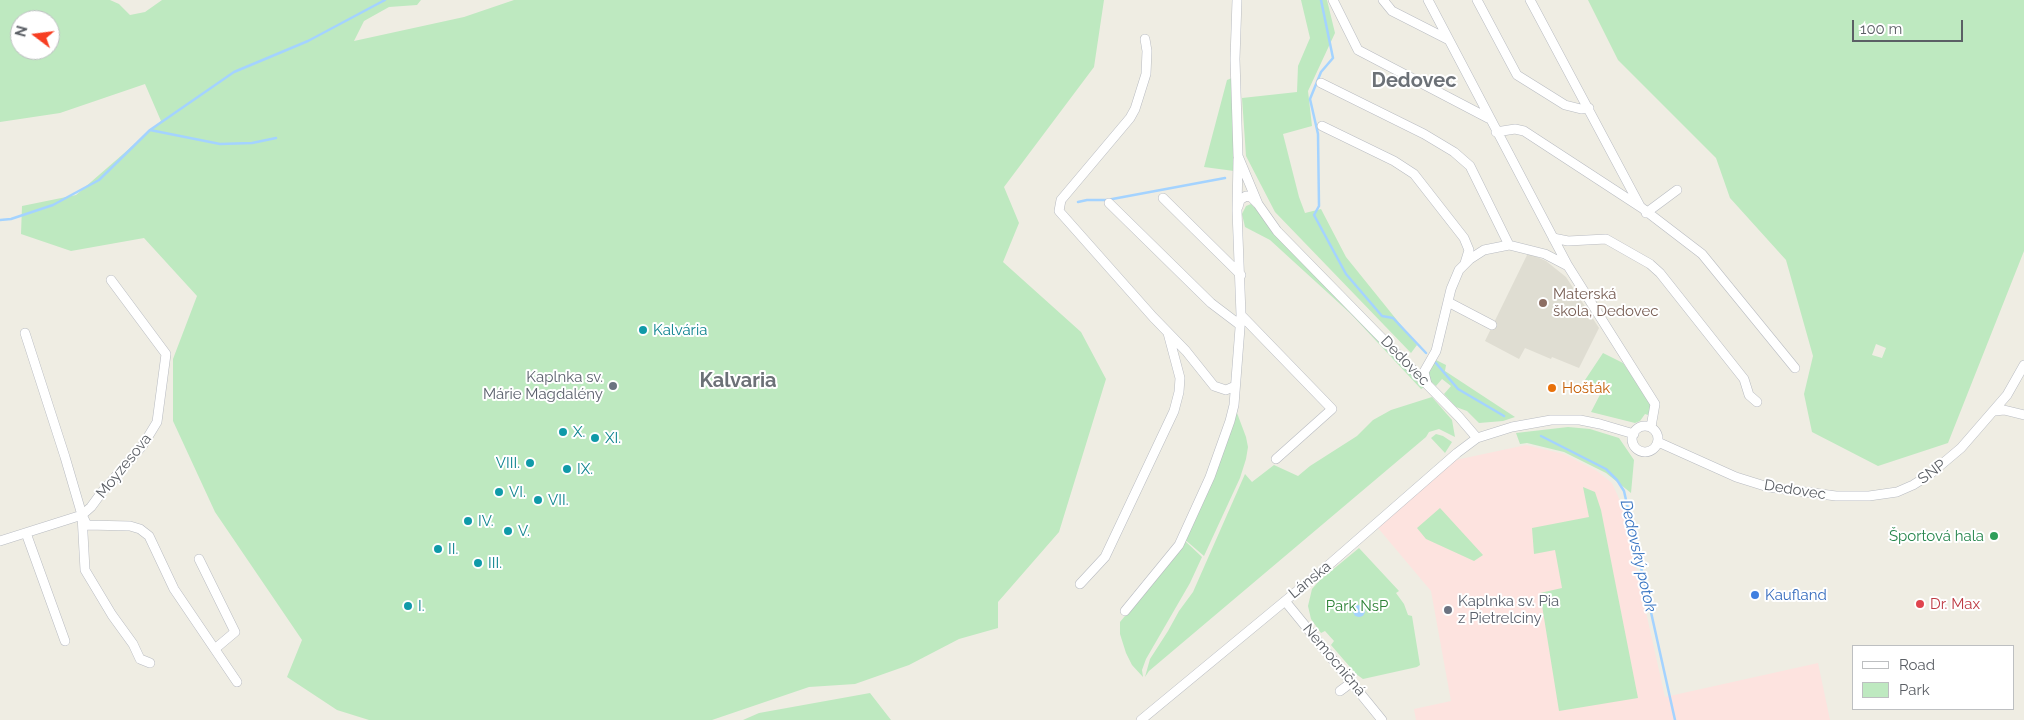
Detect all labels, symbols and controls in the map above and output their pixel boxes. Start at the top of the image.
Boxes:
north arrow [10,10,60,60]
scale bar [1854,10,1965,42]
text: 100 m [1860,20,1902,38]
text: N [12,24,31,39]
district label: Dedovec [1372,69,1456,93]
place label: Materská škola, Dedovec [1553,285,1658,320]
marker: Materská škola, Dedovec [1537,297,1549,309]
place label: Kalvária [653,321,707,339]
marker: Kalvária [637,324,649,336]
street label: Dedovec [1377,332,1433,390]
place label: Kaplnka sv. Márie Magdalény [483,368,603,403]
district label: Kalvaria [699,369,777,393]
place label: Hošták [1562,379,1610,397]
marker: Kaplnka sv. Márie Magdalény [607,380,619,392]
marker: Hošták [1546,382,1558,394]
place label: X. [573,423,585,441]
marker: X. [557,426,569,438]
place label: XI. [605,429,621,447]
street label: Moyzesova [93,430,155,502]
marker: XI. [589,432,601,444]
place label: VIII. [496,454,520,472]
street label: SNP [1915,456,1949,488]
marker: VIII. [524,457,536,469]
place label: IX. [577,460,593,478]
marker: IX. [561,463,573,475]
street label: Dedovec [1763,476,1827,504]
place label: VI. [509,483,526,501]
marker: VI. [493,486,505,498]
place label: VII. [548,491,568,509]
marker: VII. [532,494,544,506]
water label: Dedovský potok [1616,498,1660,614]
place label: IV. [478,512,494,530]
marker: IV. [462,515,474,527]
place label: V. [518,522,530,540]
marker: V. [502,525,514,537]
place label: Športová hala [1889,527,1984,545]
marker: Športová hala [1988,530,2000,542]
place label: II. [448,540,458,558]
marker: II. [432,543,444,555]
place label: III. [488,554,502,572]
marker: III. [472,557,484,569]
street label: Lánska [1285,558,1335,602]
place label: Kaufland [1765,586,1827,604]
marker: Kaufland [1749,589,1761,601]
place label: Kaplnka sv. Pia z Pietrelciny [1458,592,1559,627]
place label: Dr. Max [1930,595,1980,613]
place label: I. [418,597,425,615]
park label: Park NsP [1326,597,1388,615]
marker: Dr. Max [1914,598,1926,610]
marker: I. [402,600,414,612]
marker: Kaplnka sv. Pia z Pietrelciny [1442,604,1454,616]
street label: Nemocničná [1299,620,1369,700]
legend [1852,645,2014,710]
text: Road [1899,656,1935,674]
text: Park [1899,681,1930,699]

